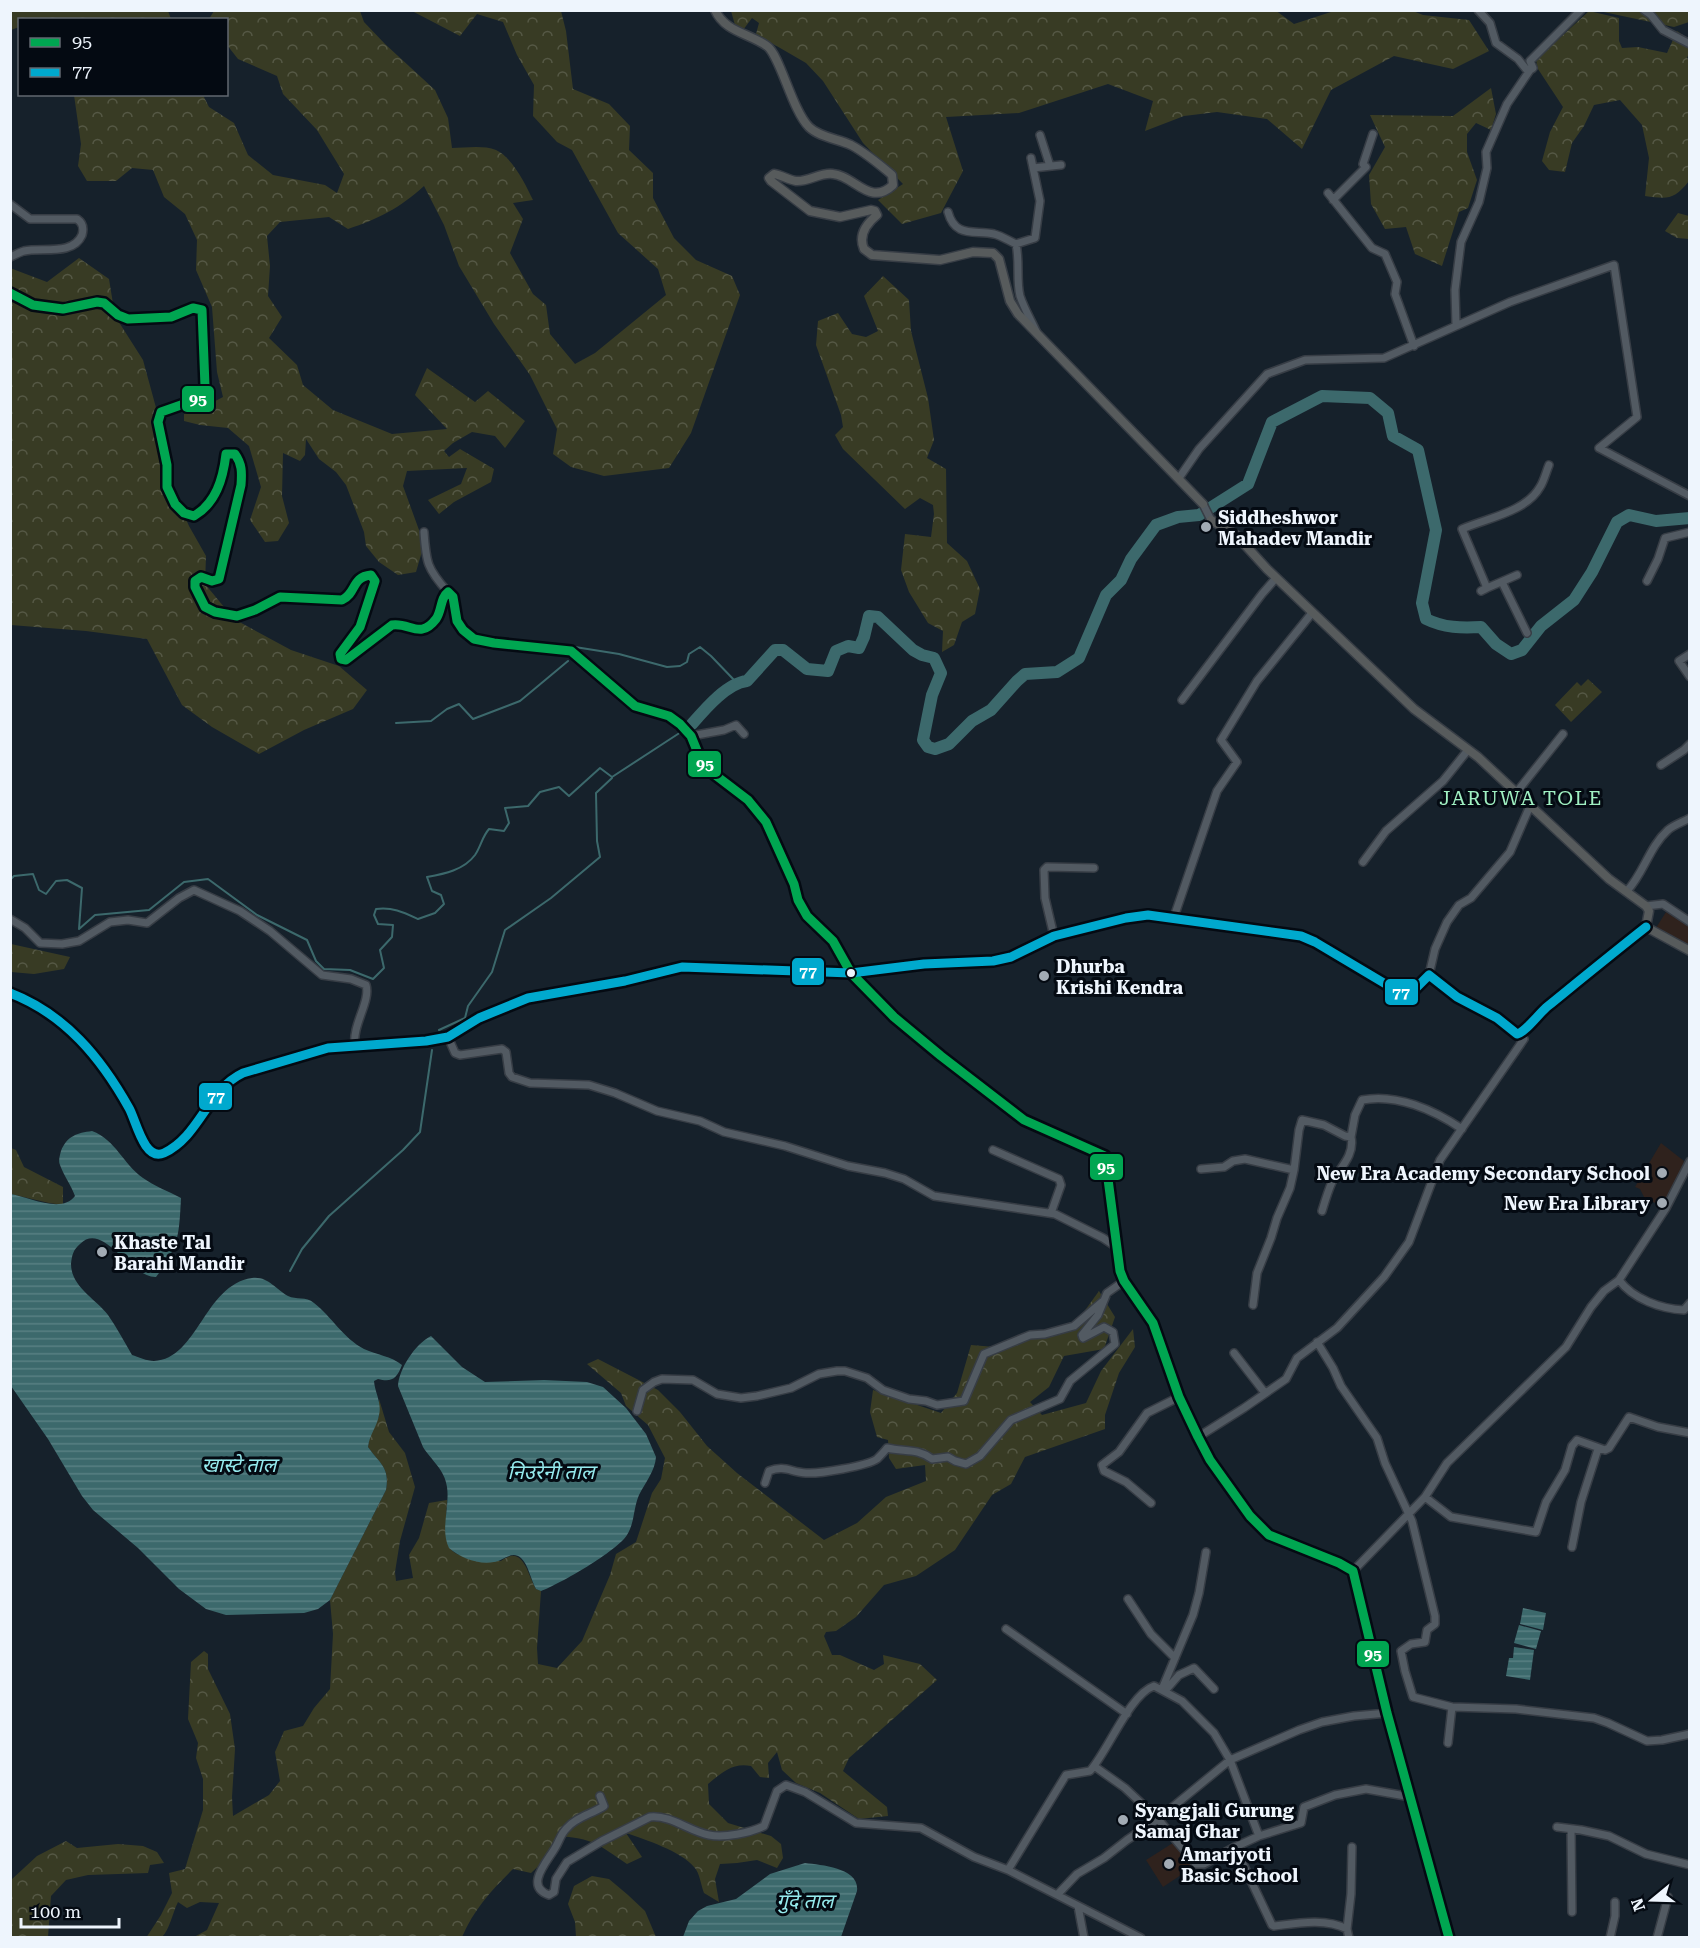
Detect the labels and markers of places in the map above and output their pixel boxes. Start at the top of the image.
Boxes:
place label: Siddheshwor Mahadev Mandir [1218,507,1372,549]
marker: Siddheshwor Mahadev Mandir [1199,520,1213,534]
place label: Dhurba Krishi Kendra [1056,956,1183,998]
unlabelled marker [845,967,857,979]
marker: Dhurba Krishi Kendra [1037,969,1051,983]
place label: New Era Academy Secondary School [1316,1163,1650,1184]
marker: New Era Academy Secondary School [1655,1166,1669,1180]
place label: New Era Library [1504,1193,1650,1214]
marker: New Era Library [1655,1196,1669,1210]
place label: Khaste Tal Barahi Mandir [114,1232,245,1274]
marker: Khaste Tal Barahi Mandir [95,1245,109,1259]
place label: Syangjali Gurung Samaj Ghar [1135,1800,1295,1842]
marker: Syangjali Gurung Samaj Ghar [1116,1813,1130,1827]
place label: Amarjyoti Basic School [1181,1844,1298,1886]
marker: Amarjyoti Basic School [1162,1857,1176,1871]

